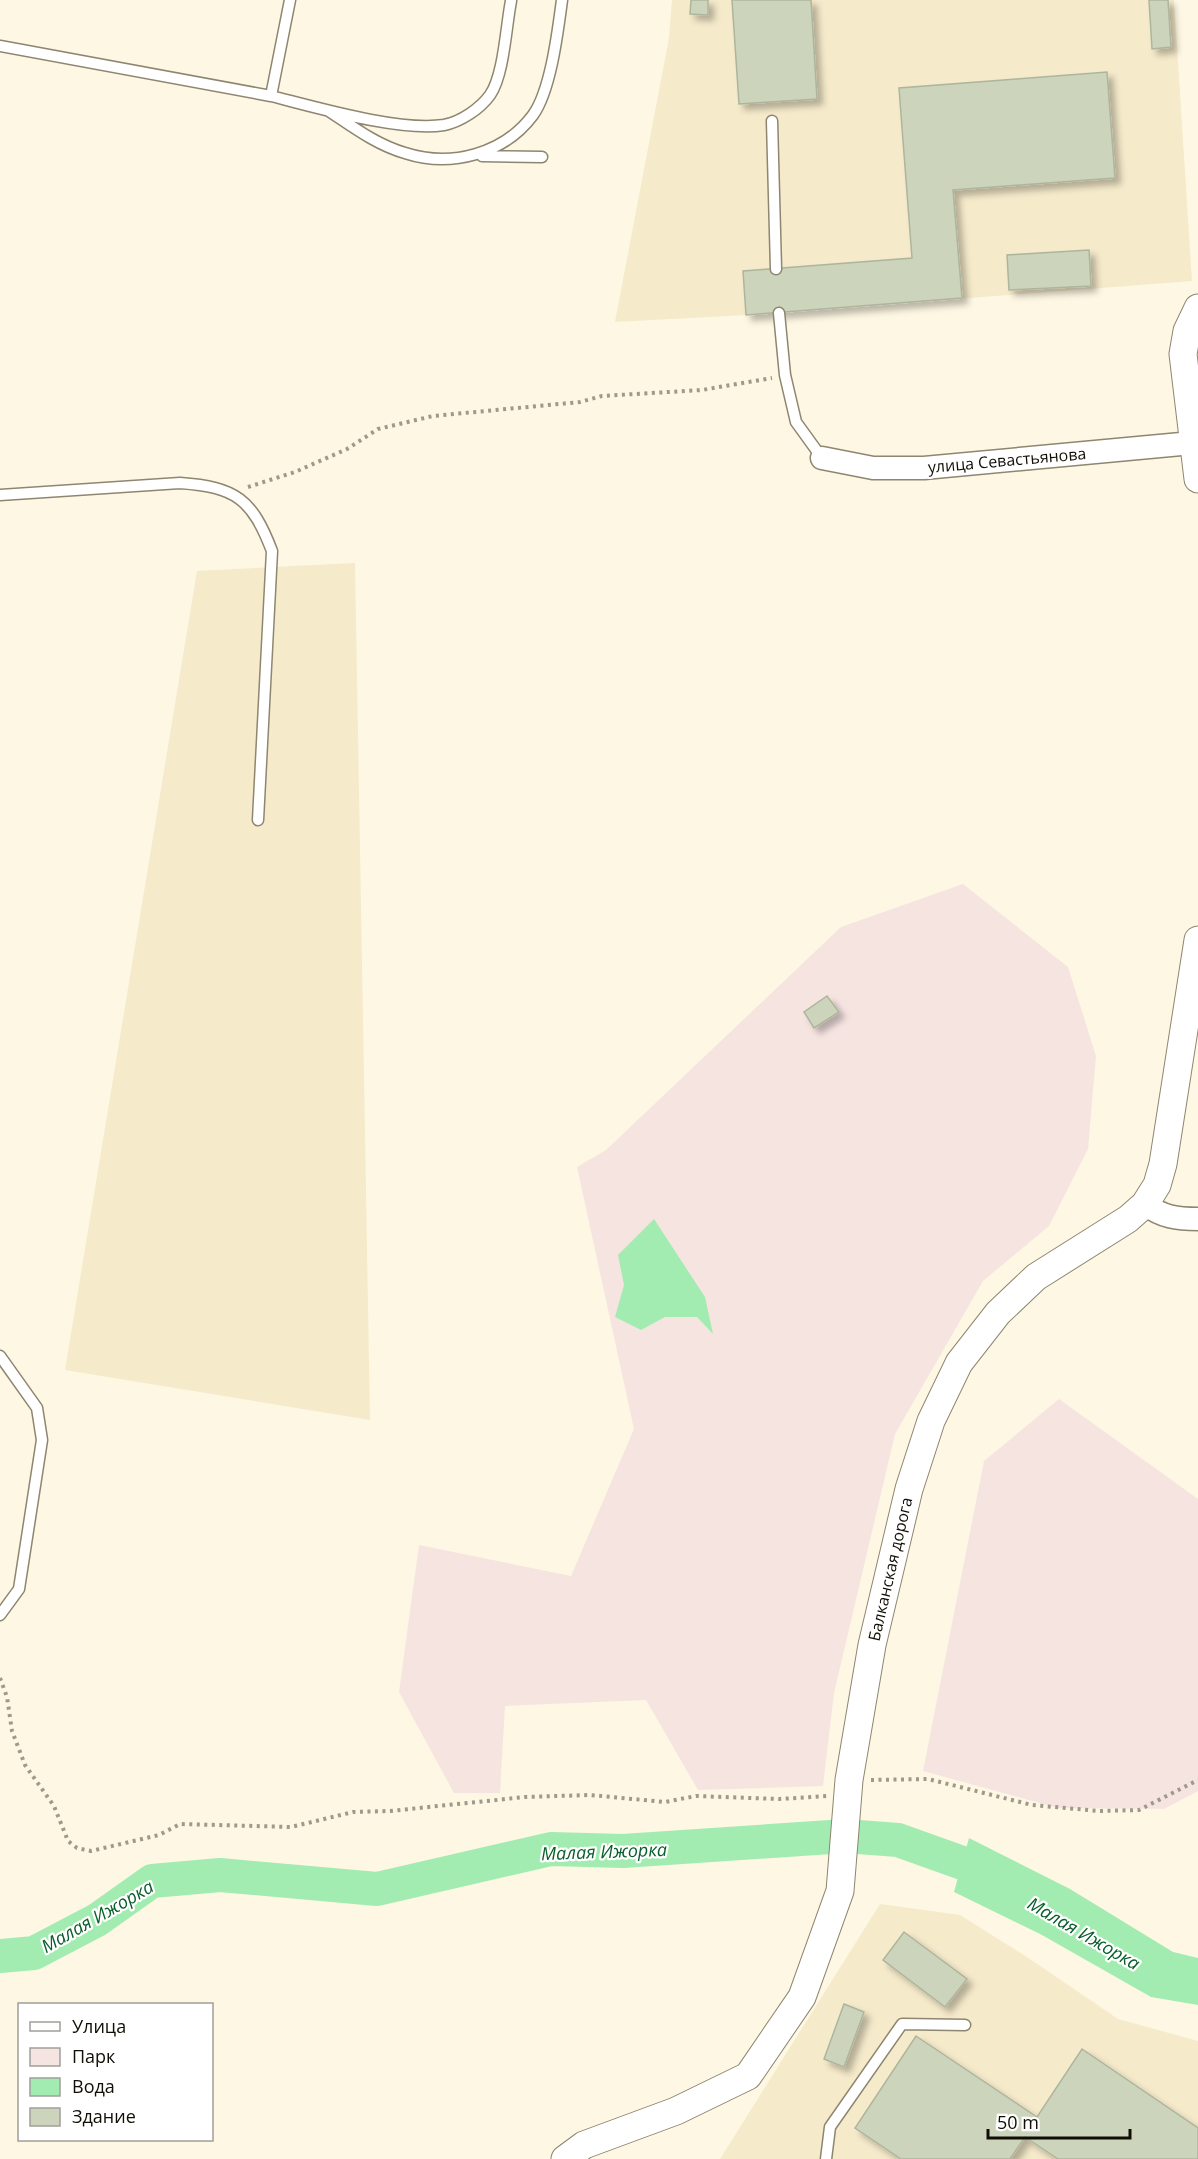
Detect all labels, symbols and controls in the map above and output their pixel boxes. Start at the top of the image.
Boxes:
street label: улица Севастьянова [927,442,1087,478]
street label: Балканская дорога [863,1495,917,1643]
water label: Малая Ижорка [541,1837,667,1865]
water label: Малая Ижорка [36,1874,158,1958]
water label: Малая Ижорка [1023,1891,1145,1975]
legend [18,2003,213,2141]
text: Улица [72,2014,126,2038]
text: Парк [72,2044,116,2068]
text: Вода [72,2074,115,2098]
scale bar [988,2102,1130,2140]
text: Здание [72,2104,136,2128]
text: 50 m [997,2110,1039,2134]

